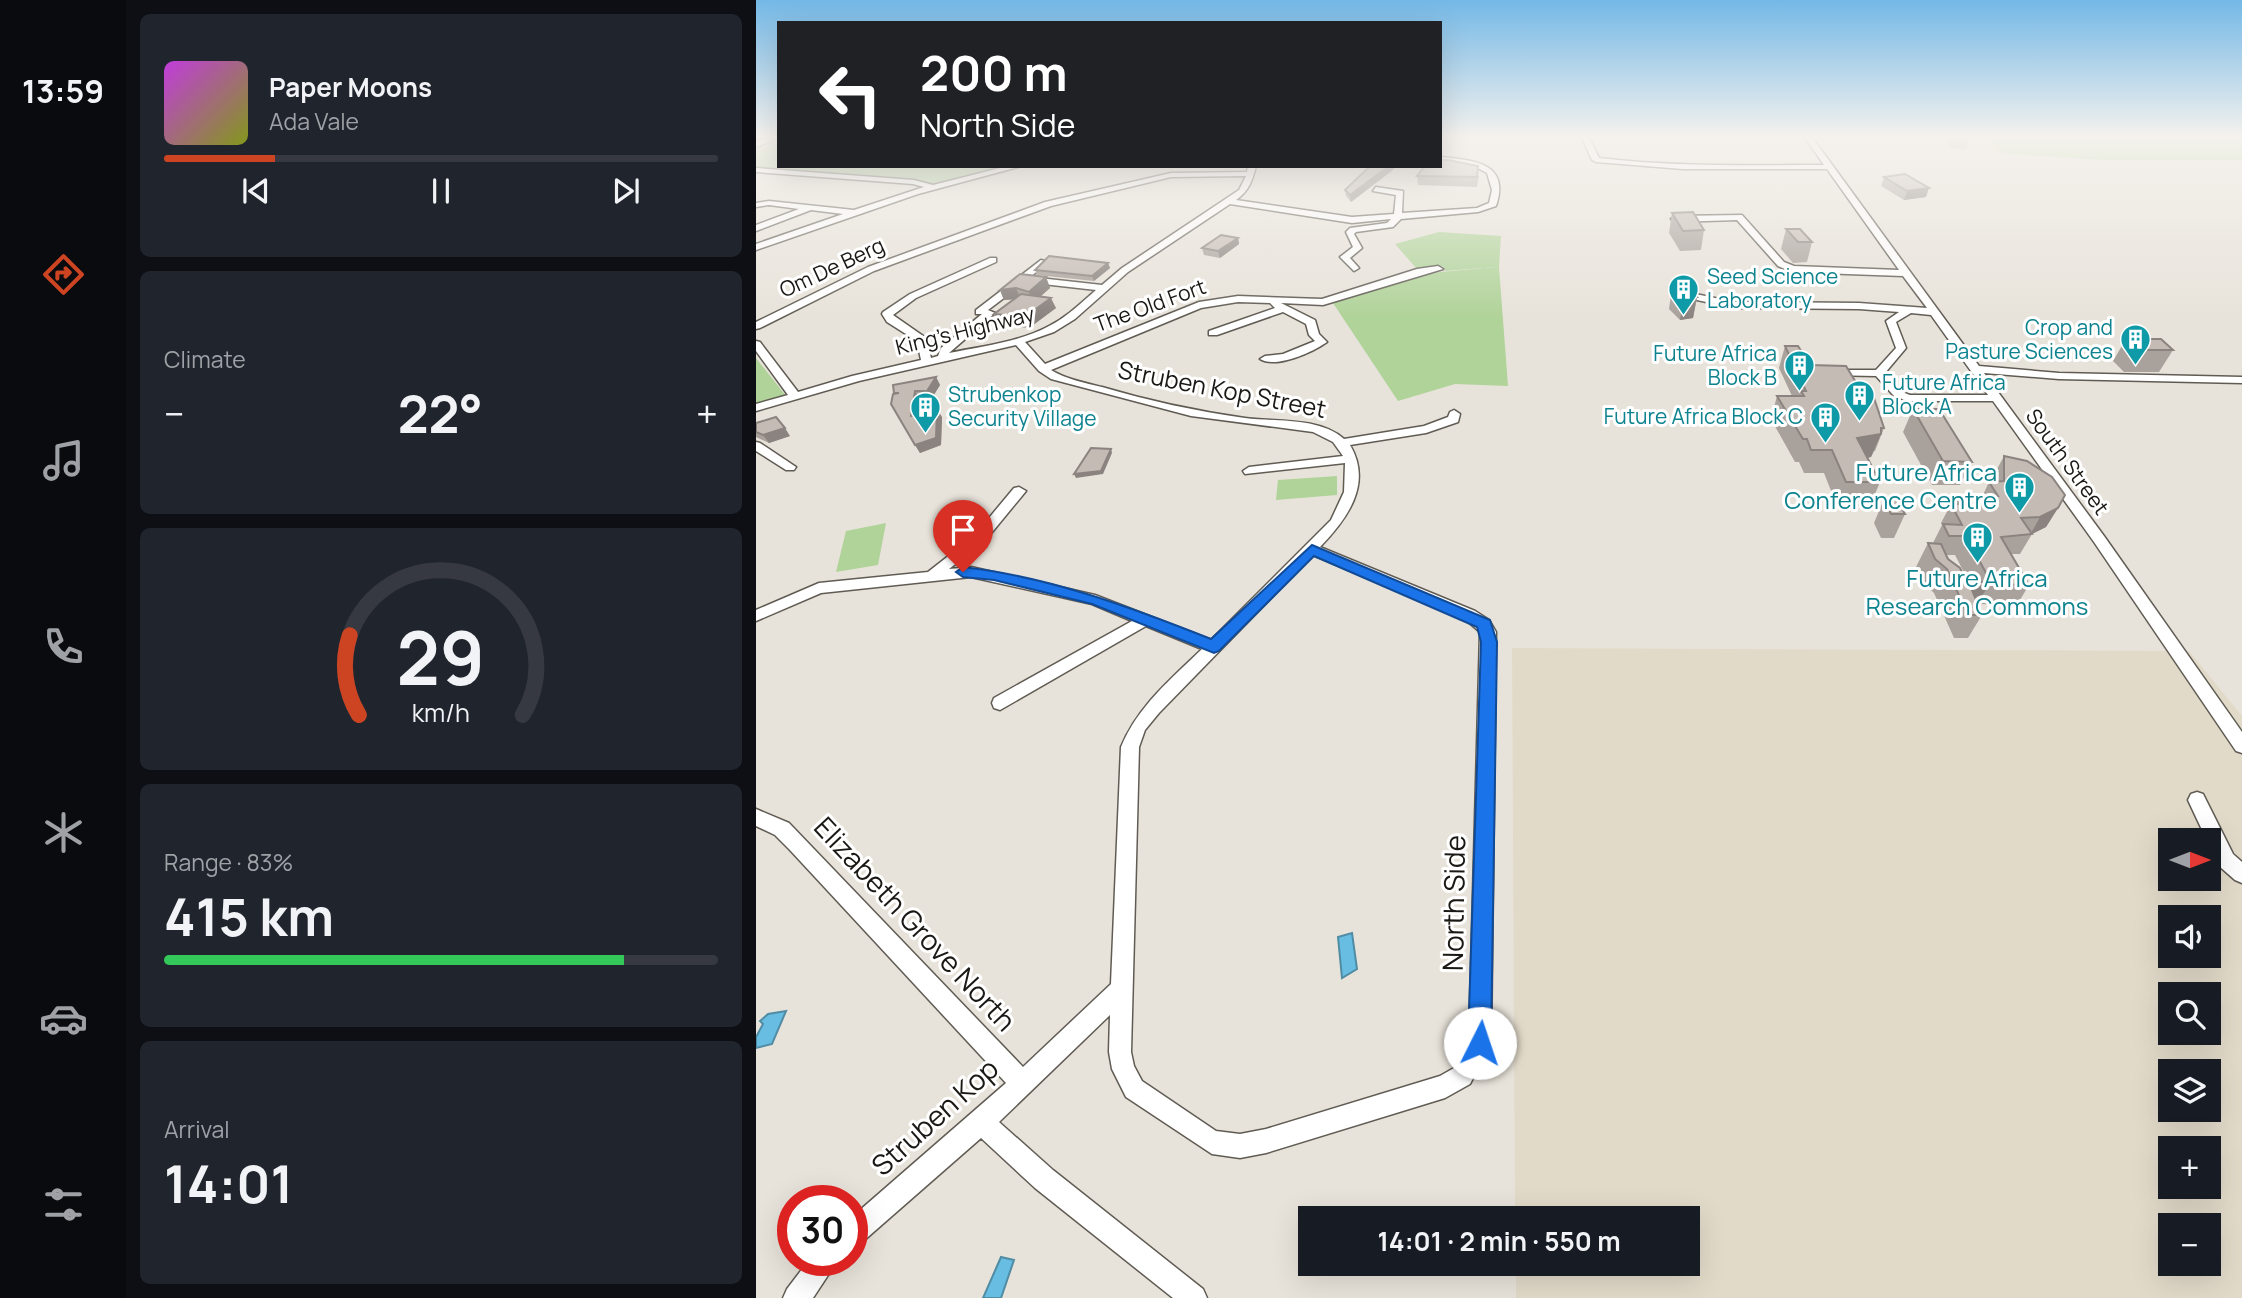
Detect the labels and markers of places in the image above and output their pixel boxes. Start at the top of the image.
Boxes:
place label: Seed Science Laboratory [1707,262,1838,314]
building icon: Seed Science Laboratory [1667,272,1701,316]
place label: Crop and Pasture Sciences [1945,313,2113,365]
building icon: Crop and Pasture Sciences [2119,323,2153,367]
place label: Future Africa Block B [1653,339,1777,391]
building icon: Future Africa Block B [1783,349,1817,393]
place label: Future Africa Block A [1882,368,2006,420]
building icon: Future Africa Block A [1842,378,1876,422]
place label: Strubenkop Security Village [948,380,1097,432]
building icon: Strubenkop Security Village [908,390,942,434]
building icon: Future Africa Block C [1809,400,1843,444]
place label: Future Africa Block C [1604,402,1803,430]
place label: Future Africa Conference Centre [1784,455,1997,516]
building icon: Future Africa Conference Centre [2003,470,2037,514]
pin [933,500,993,572]
building icon: Future Africa Research Commons [1960,520,1994,564]
place label: Future Africa Research Commons [1866,561,2088,622]

